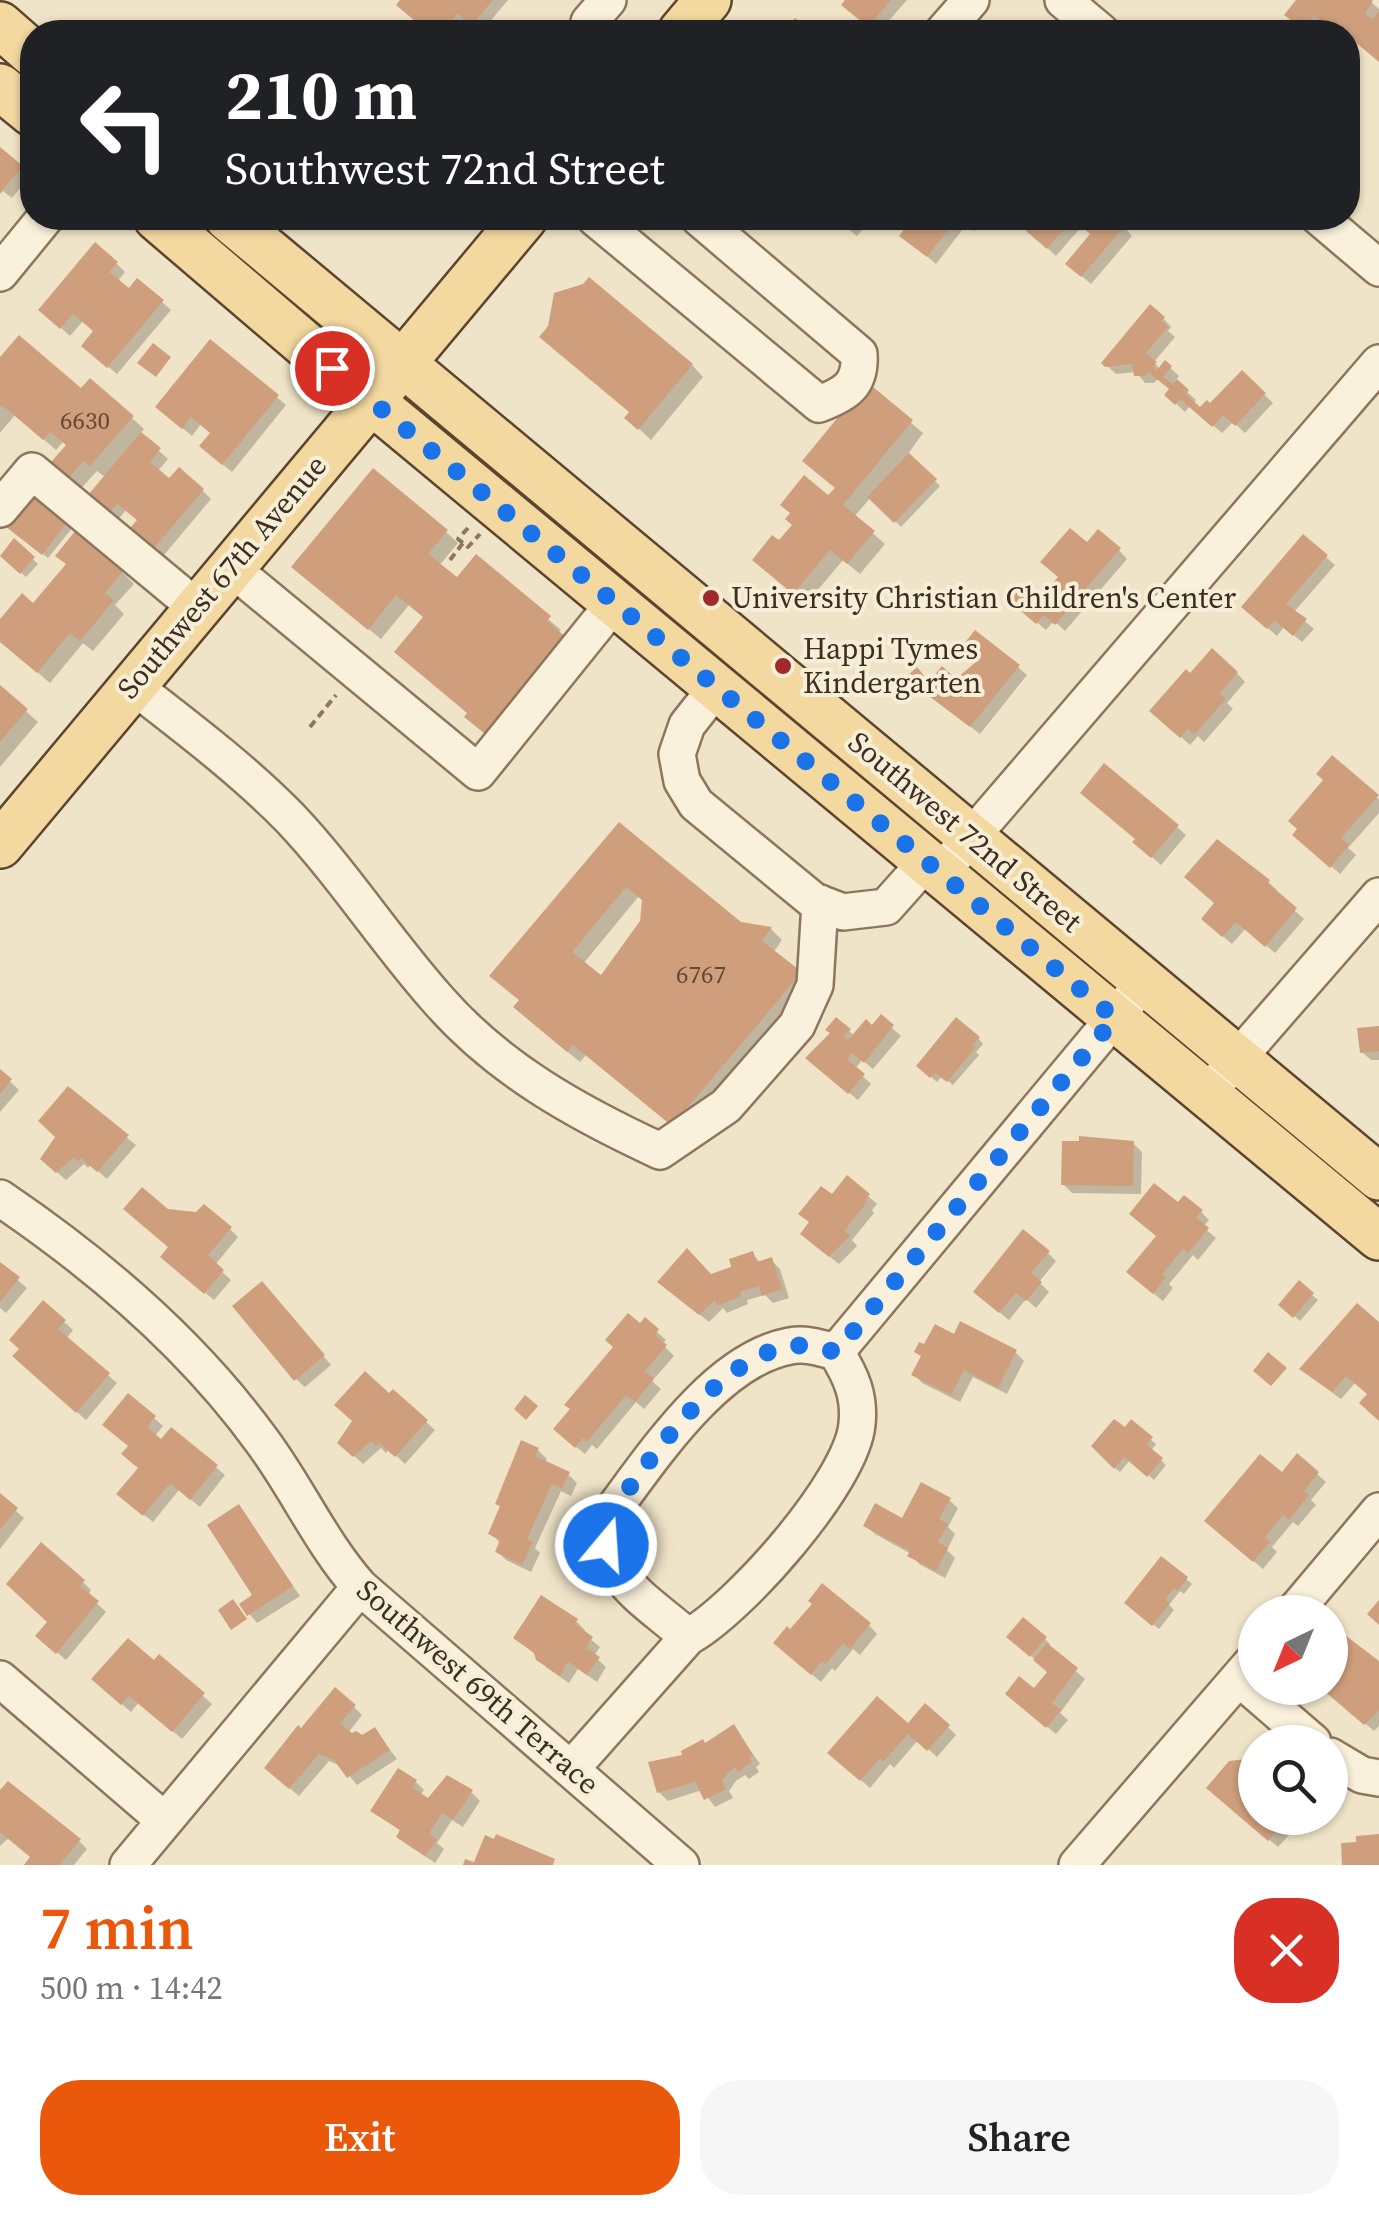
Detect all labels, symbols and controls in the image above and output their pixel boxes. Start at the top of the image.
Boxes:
text: 210 m [225,46,417,142]
icon: left [60,60,190,190]
text: Southwest 72nd Street [225,137,665,199]
pin [290,326,375,411]
icon: arrive [305,341,360,396]
house number: 6630 [60,403,110,437]
street label: Southwest 67th Avenue [107,446,336,707]
place label: University Christian Children's Center [731,577,1237,618]
marker: University Christian Children's Center [700,587,722,609]
place label: Happi Tymes Kindergarten [803,628,981,703]
marker: Happi Tymes Kindergarten [772,655,794,677]
street label: Southwest 72nd Street [840,722,1091,942]
house number: 6767 [676,957,726,991]
position arrow [554,1493,658,1597]
street label: Southwest 69th Terrace [348,1570,608,1803]
north arrow [1238,1595,1348,1705]
map controls [1238,1595,1348,1835]
button: search [1238,1725,1348,1835]
text: 7 min [40,1887,194,1969]
button: close [1234,1898,1339,2003]
text: 500 m · 14:42 [40,1966,222,2010]
button: Exit [40,2080,680,2195]
button: Share [700,2080,1339,2195]

